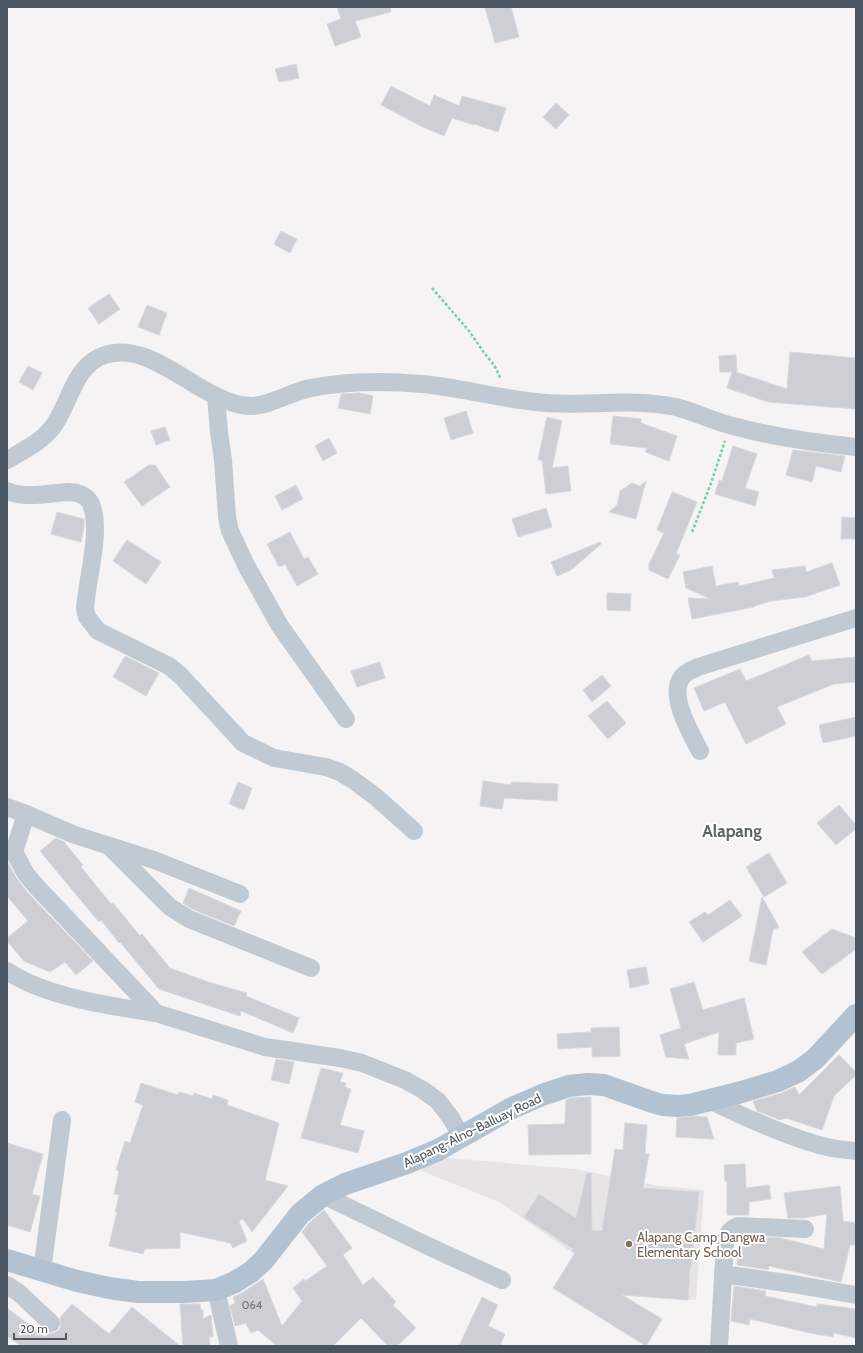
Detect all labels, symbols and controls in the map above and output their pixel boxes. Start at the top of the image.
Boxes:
district label: Alapang [702,821,762,841]
street label: Alapang-Alno-Balluay Road [400,1090,544,1170]
place label: Alapang Camp Dangwa Elementary School [637,1229,766,1260]
marker: Alapang Camp Dangwa Elementary School [624,1239,634,1249]
house number: 064 [242,1298,263,1312]
scale bar [14,1315,66,1341]
text: 20 m [20,1321,48,1336]

